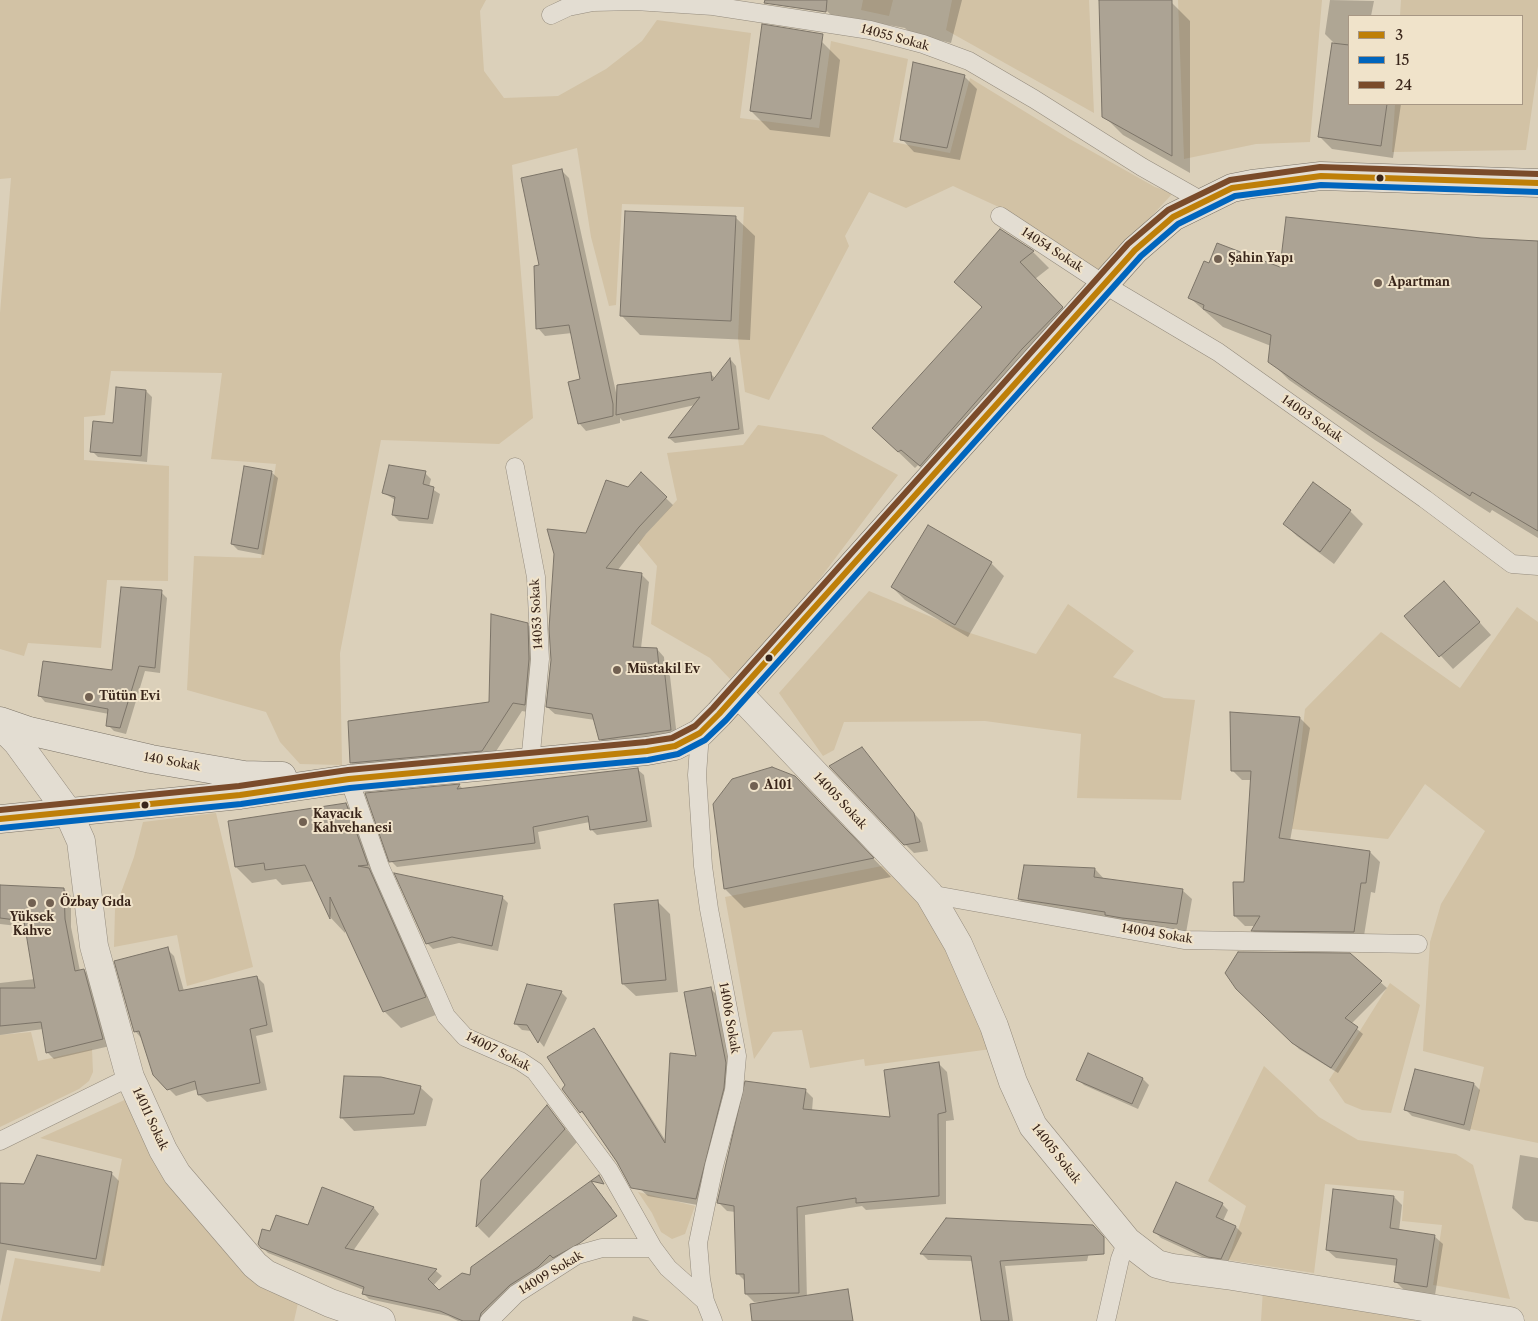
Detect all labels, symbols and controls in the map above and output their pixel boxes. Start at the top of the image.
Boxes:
legend [1348,15,1523,105]
street label: 14055 Sokak [859,22,931,54]
text: 3 [1395,25,1403,44]
text: 15 [1395,50,1409,69]
text: 24 [1395,75,1412,94]
unlabelled marker [1375,173,1385,183]
street label: 14054 Sokak [1018,225,1086,275]
place label: Şahin Yapı [1228,252,1293,266]
marker: Şahin Yapı [1212,253,1224,265]
place label: Apartman [1388,276,1450,290]
marker: Apartman [1372,277,1384,289]
street label: 14003 Sokak [1279,393,1345,445]
street label: 14053 Sokak [528,578,546,650]
unlabelled marker [764,653,774,663]
place label: Müstakil Ev [627,663,700,677]
marker: Müstakil Ev [611,664,623,676]
place label: Tütün Evi [99,690,160,704]
marker: Tütün Evi [83,691,95,703]
street label: 140 Sokak [143,750,201,774]
street label: 14005 Sokak [810,770,870,832]
place label: A101 [764,779,792,793]
marker: A101 [748,780,760,792]
unlabelled marker [140,800,150,810]
place label: Kayacık Kahvehanesi [313,808,392,836]
marker: Kayacık Kahvehanesi [297,816,309,828]
place label: Özbay Gıda [60,896,131,910]
marker: Yüksek Kahve [26,897,38,909]
marker: Özbay Gıda [44,897,56,909]
place label: Yüksek Kahve [10,911,54,939]
street label: 14004 Sokak [1120,921,1194,947]
street label: 14006 Sokak [716,981,742,1055]
street label: 14007 Sokak [463,1030,533,1074]
street label: 14011 Sokak [129,1085,171,1153]
street label: 14005 Sokak [1028,1121,1084,1187]
street label: 14009 Sokak [516,1248,586,1298]

